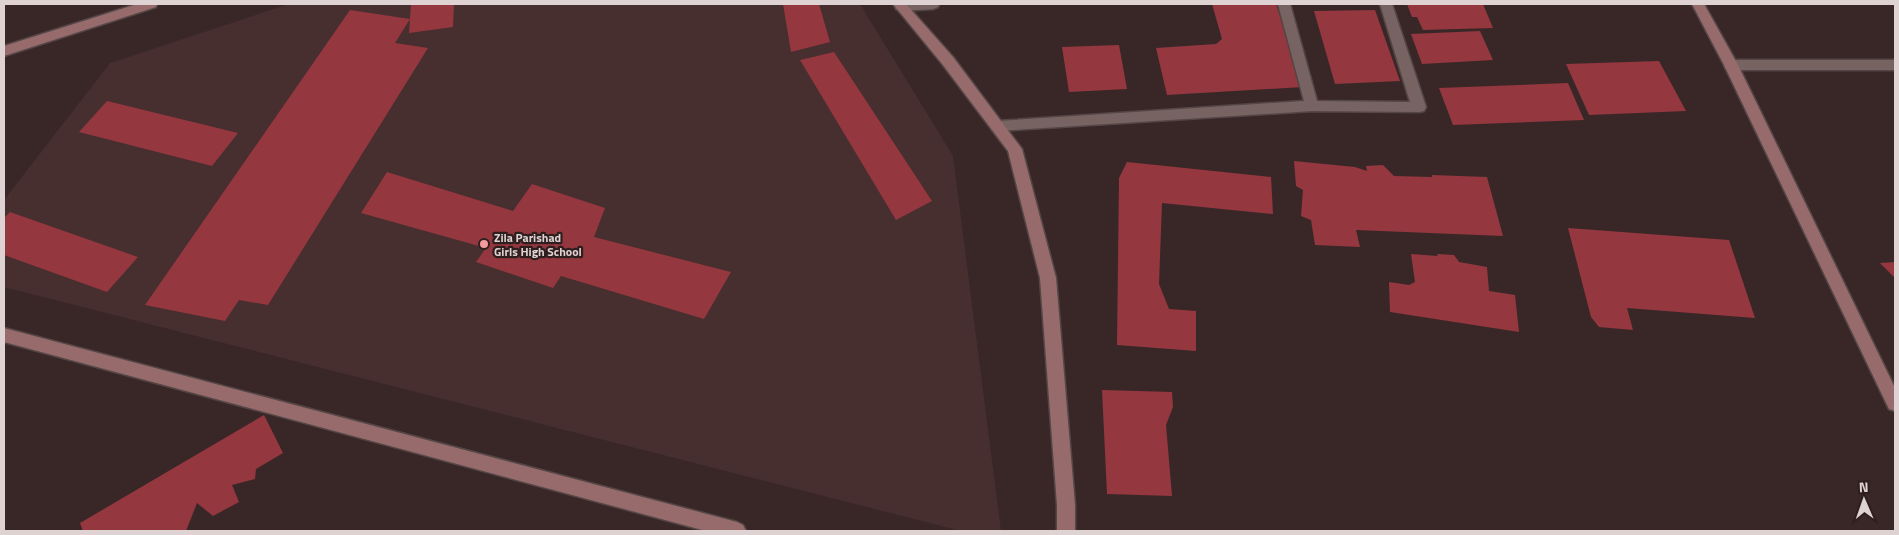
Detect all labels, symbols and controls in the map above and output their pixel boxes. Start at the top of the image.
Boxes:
place label: Zila Parishad Girls High School [494,228,582,261]
marker: Zila Parishad Girls High School [478,238,490,250]
north arrow [1839,475,1889,525]
text: N [1858,476,1869,497]

